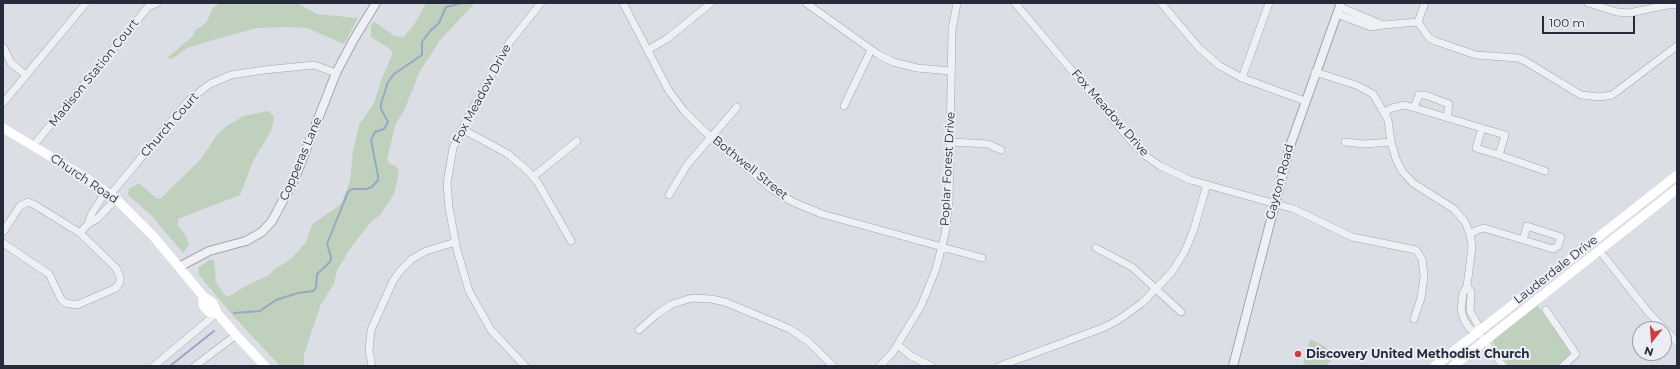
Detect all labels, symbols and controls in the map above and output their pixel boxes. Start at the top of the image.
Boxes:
scale bar [1544,8,1637,34]
text: 100 m [1549,15,1585,30]
street label: Madison Station Court [46,16,142,130]
street label: Fox Meadow Drive [450,42,514,146]
street label: Fox Meadow Drive [1068,67,1152,159]
street label: Church Court [138,90,202,160]
street label: Poplar Forest Drive [938,111,958,227]
street label: Copperas Lane [277,115,325,203]
street label: Bothwell Street [709,133,791,203]
street label: Gayton Road [1263,143,1297,221]
street label: Church Road [47,151,121,207]
street label: Lauderdale Drive [1511,233,1601,307]
north arrow [1632,321,1672,361]
text: N [1642,344,1655,360]
place label: Discovery United Methodist Church [1306,347,1530,361]
marker: Discovery United Methodist Church [1293,349,1303,359]

